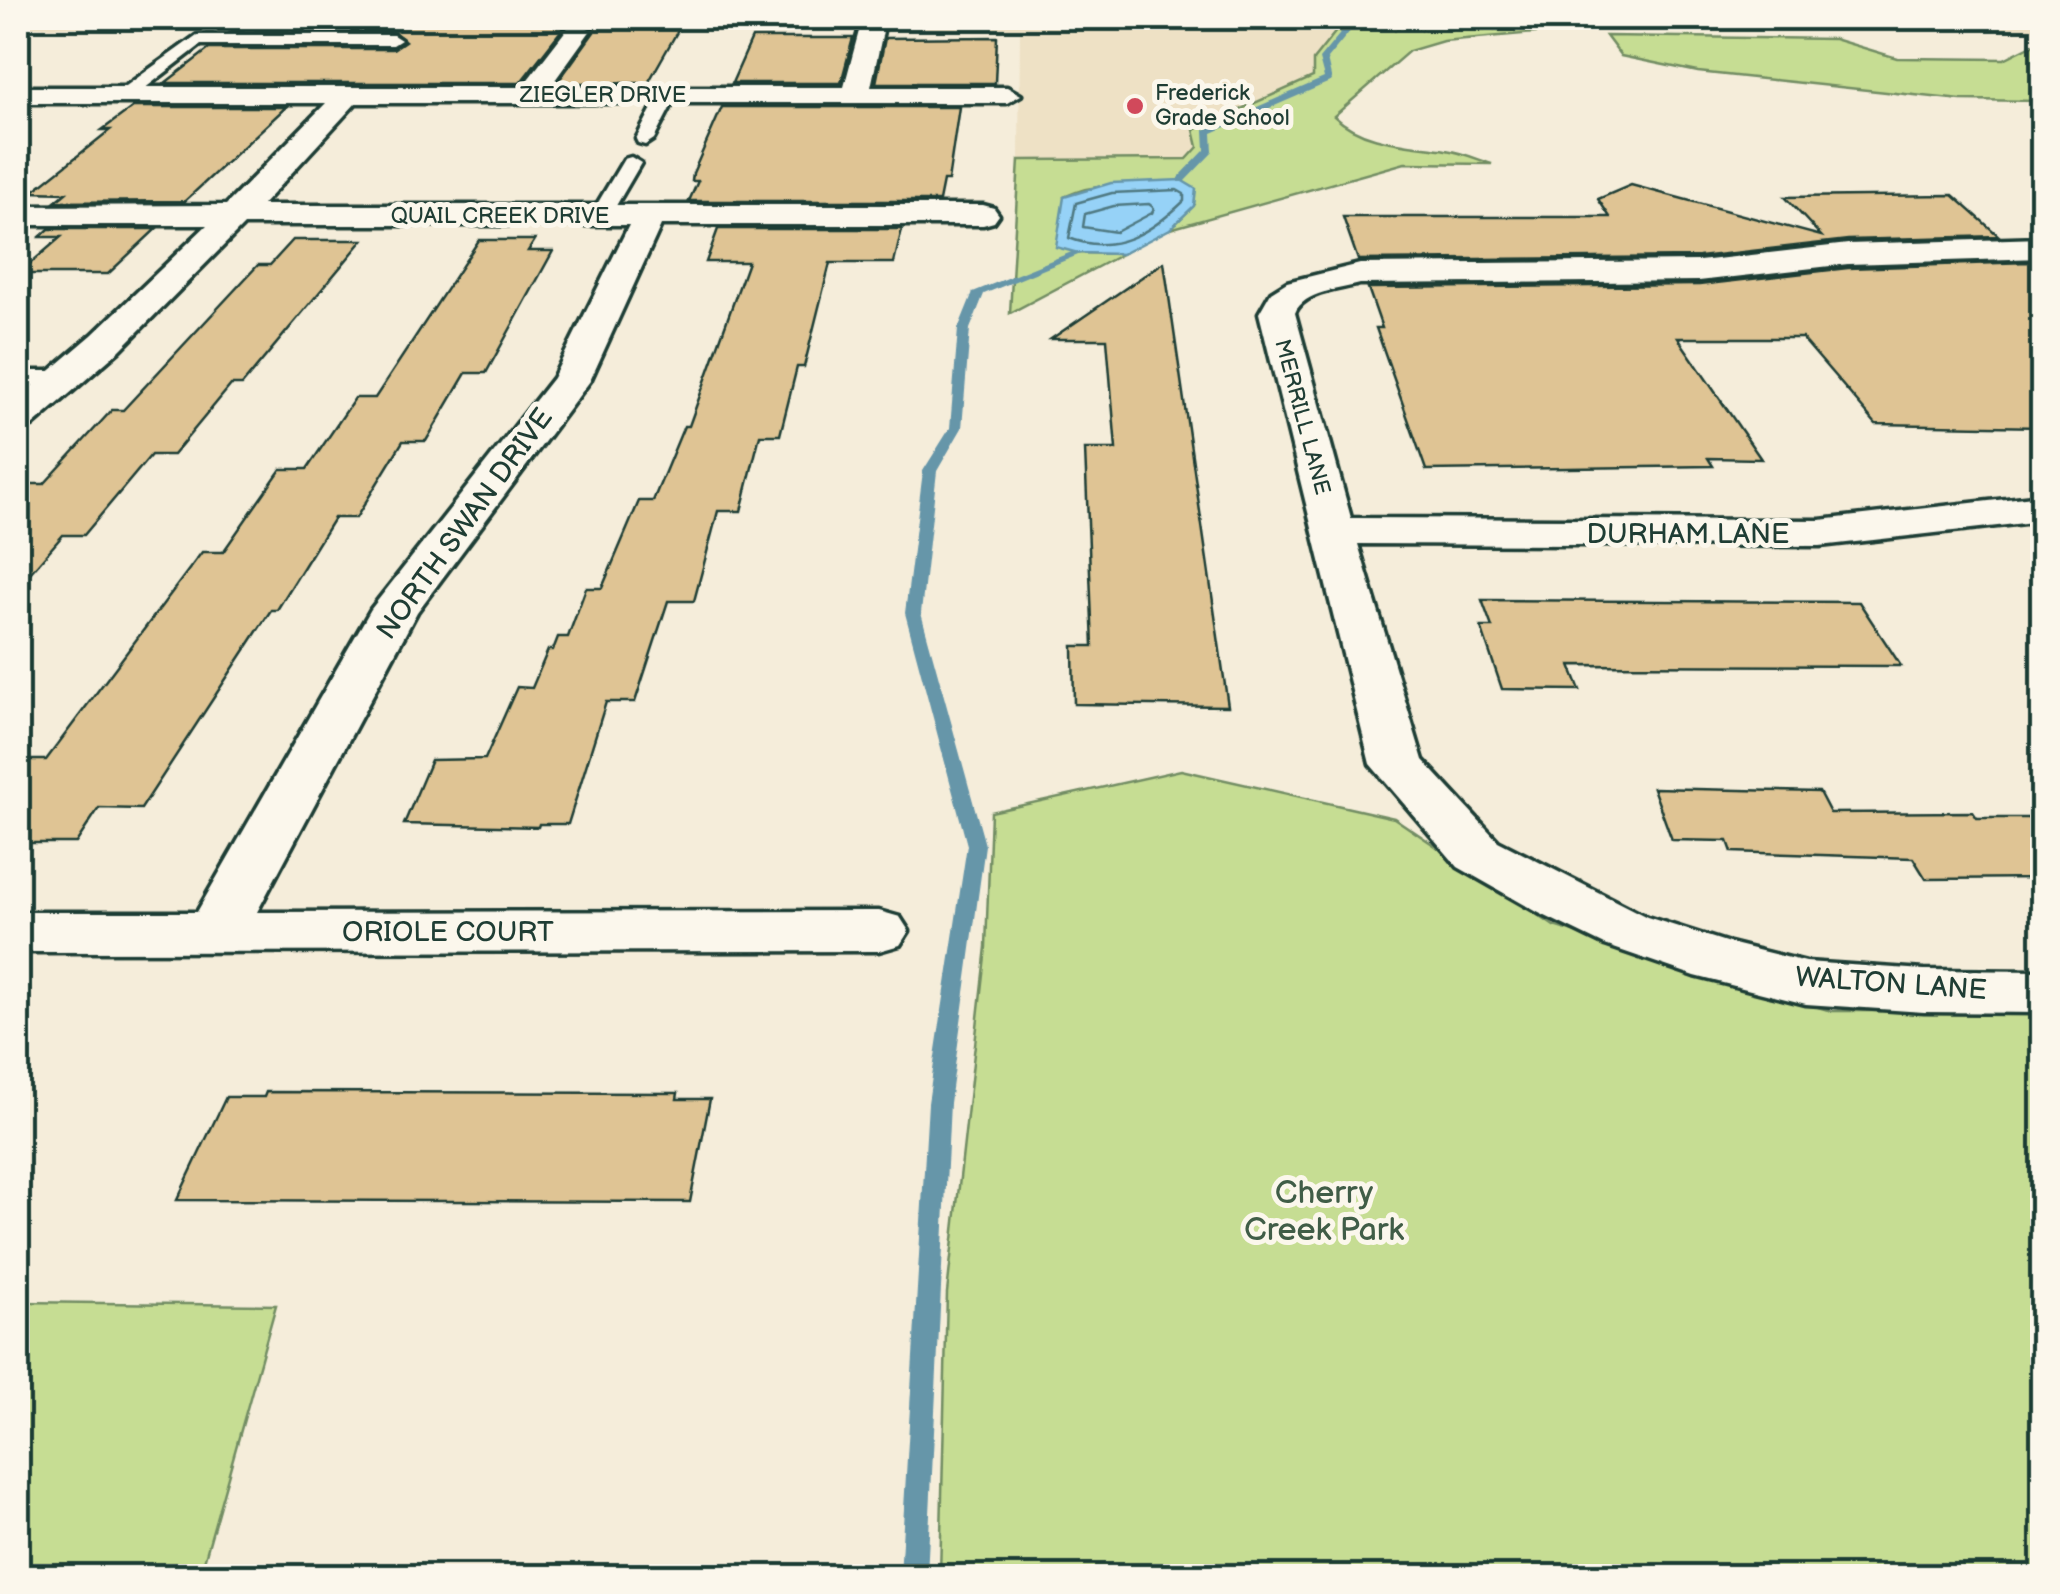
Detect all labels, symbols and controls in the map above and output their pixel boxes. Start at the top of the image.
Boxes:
place label: Frederick Grade School [1155,80,1290,132]
street label: ZIEGLER DRIVE [519,82,686,109]
marker: Frederick Grade School [1124,95,1146,117]
street label: QUAIL CREEK DRIVE [391,203,609,230]
street label: MERRILL LANE [1268,336,1336,498]
street label: NORTH SWAN DRIVE [370,402,560,646]
street label: DURHAM LANE [1587,518,1789,551]
street label: ORIOLE COURT [342,916,554,949]
street label: WALTON LANE [1794,961,1988,1007]
park label: Cherry Creek Park [1244,1174,1404,1250]

